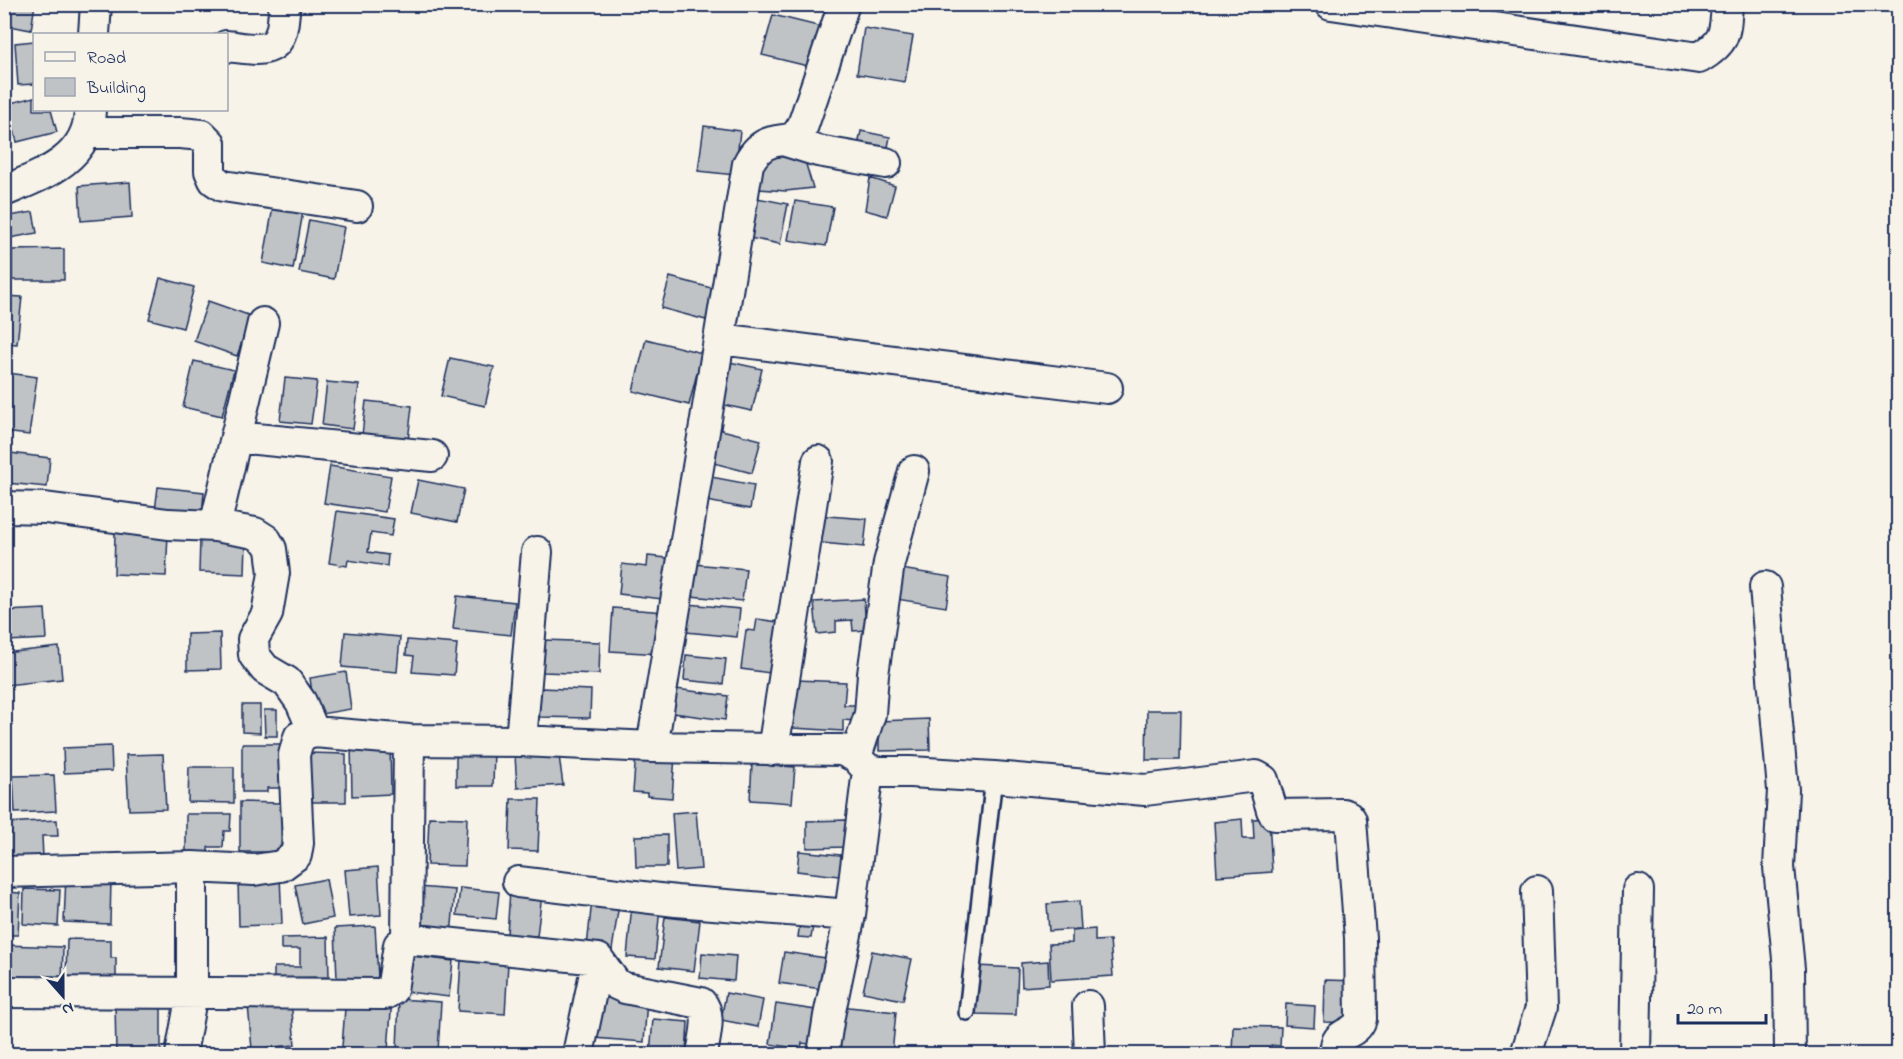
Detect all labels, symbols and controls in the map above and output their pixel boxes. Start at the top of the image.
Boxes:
legend [33,33,228,111]
text: Road [87,46,126,72]
text: Building [86,76,146,103]
north arrow [33,966,93,1026]
scale bar [1678,987,1766,1025]
text: N [58,995,77,1021]
text: 20 m [1687,997,1722,1023]

